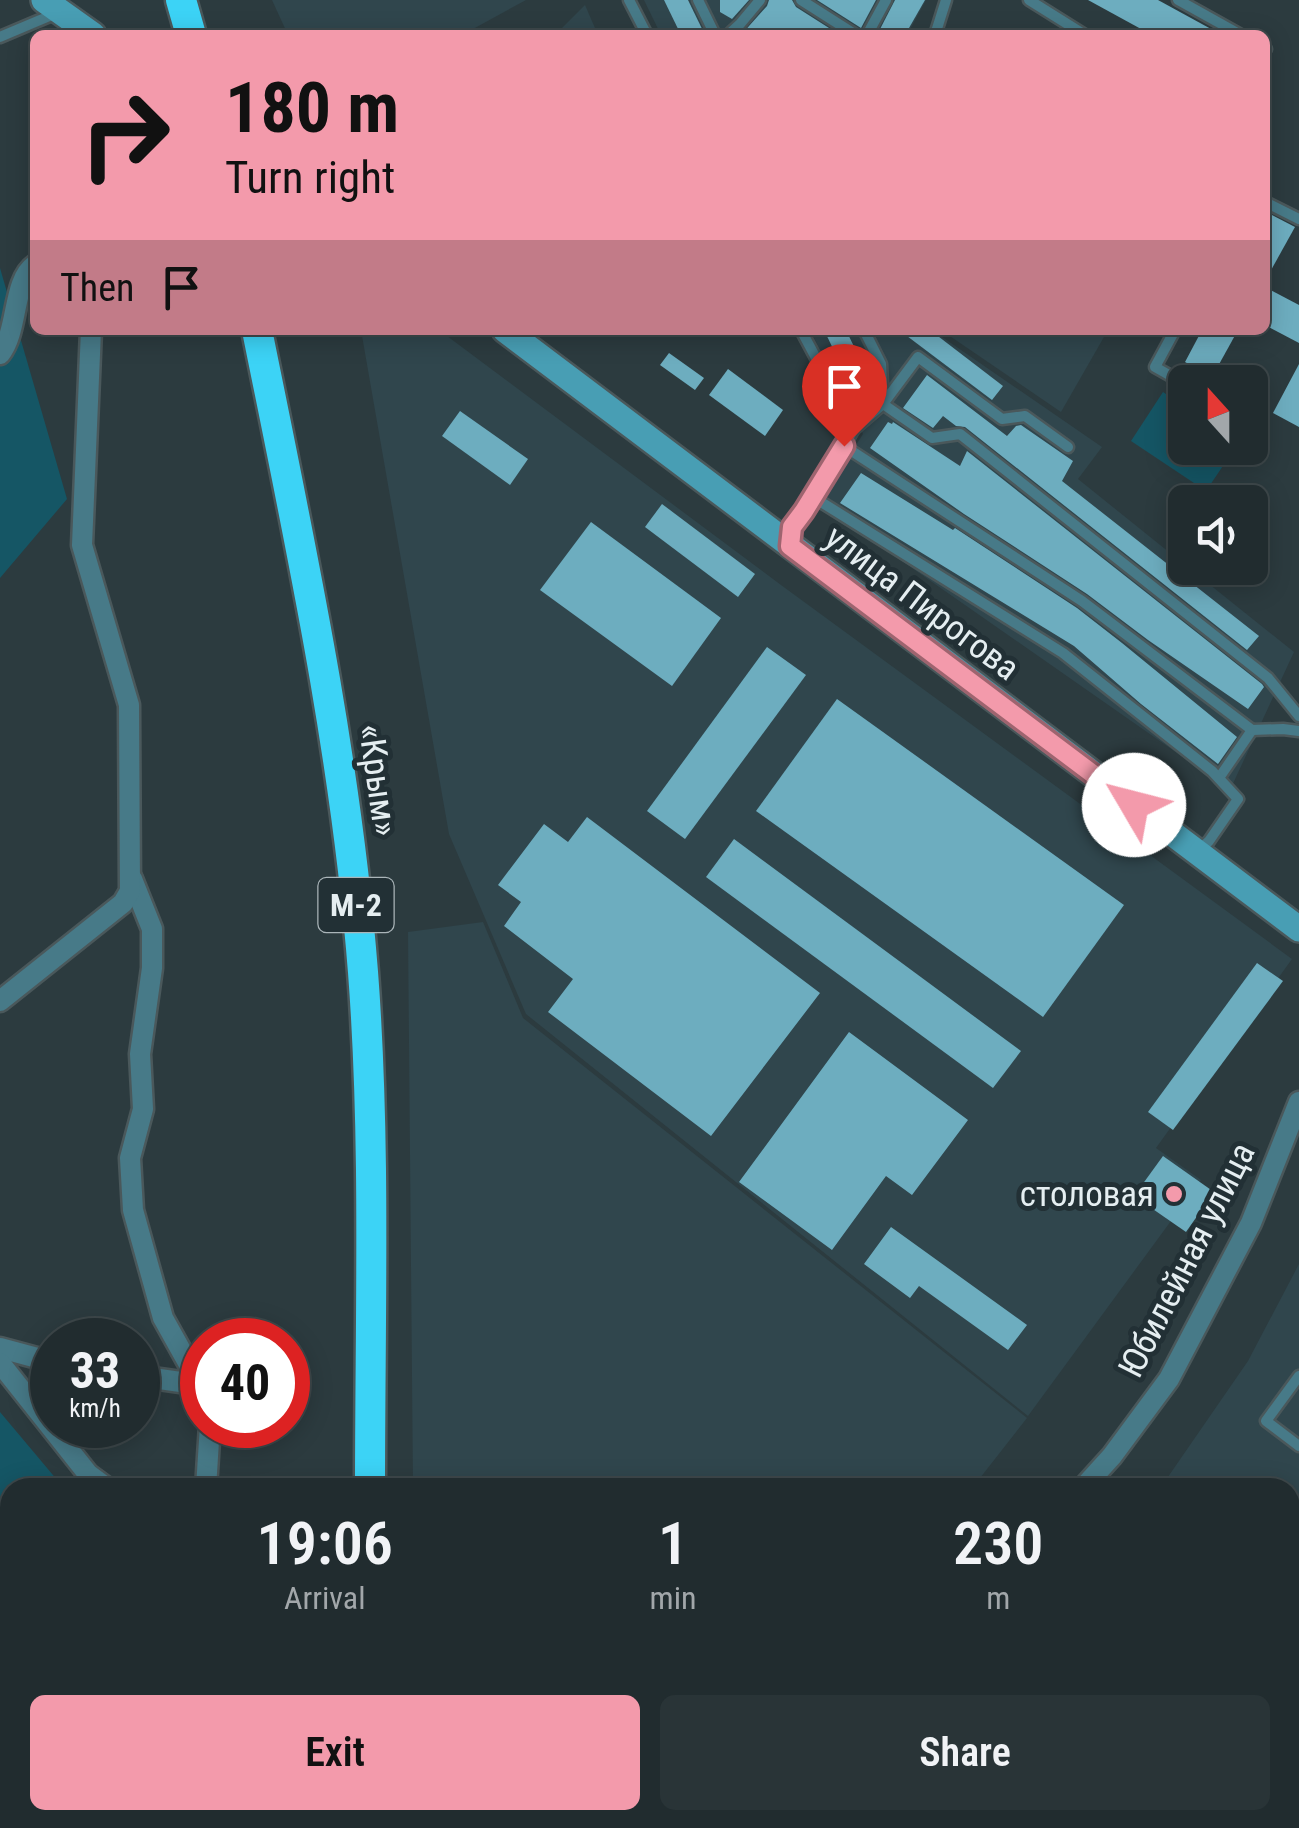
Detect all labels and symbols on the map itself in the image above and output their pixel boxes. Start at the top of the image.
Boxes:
pin [802,344,887,447]
north arrow [1168,365,1268,465]
street label: улица Пирогова [817,517,1027,689]
street label: «Крым» [350,722,406,838]
position arrow [1082,753,1186,857]
road number: М-2 [318,878,394,932]
street label: Юбилейная улица [1110,1136,1264,1384]
place label: столовая [1020,1174,1154,1215]
marker: столовая [1163,1183,1185,1205]
speed limit sign: 40 [180,1318,310,1448]

